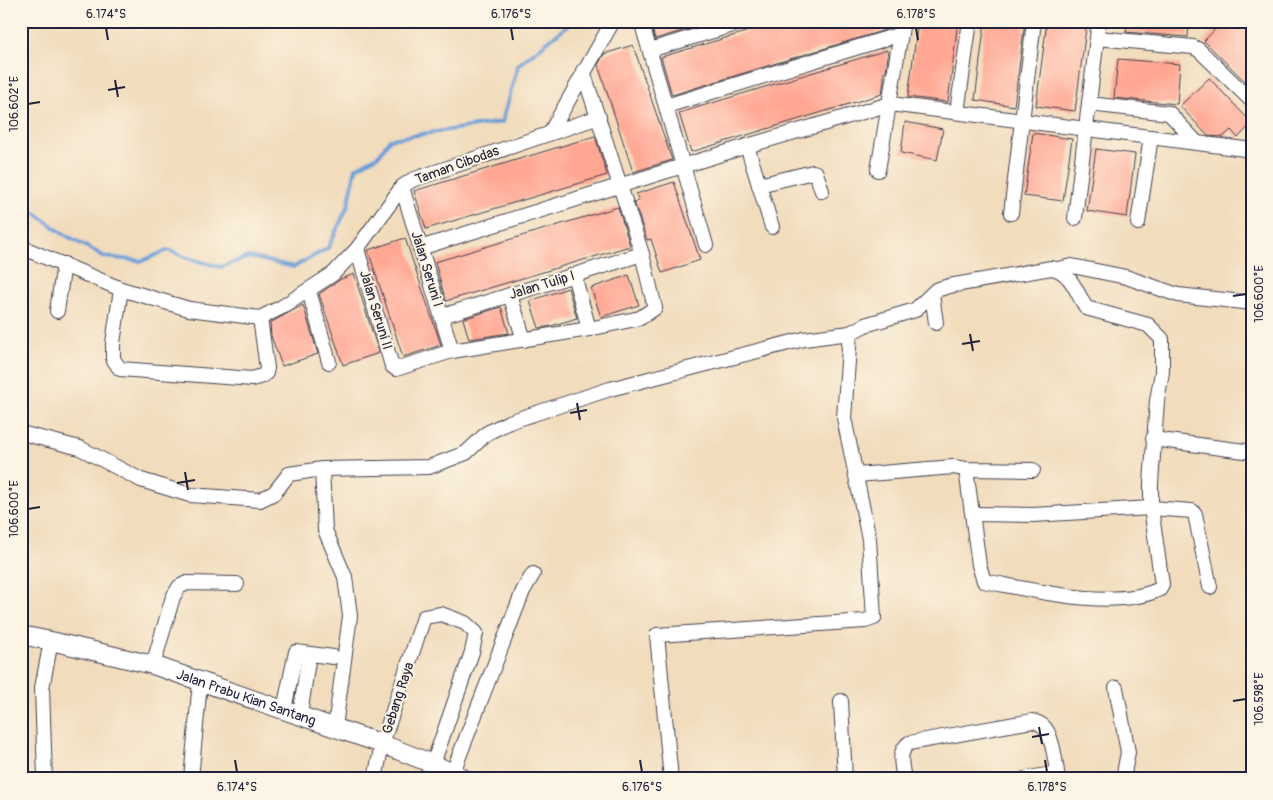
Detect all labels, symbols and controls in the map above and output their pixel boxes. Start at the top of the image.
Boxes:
text: 6.174°S [86,7,126,22]
text: 6.176°S [491,7,531,22]
text: 6.178°S [897,7,935,22]
text: 106.602°E [7,76,22,132]
street label: Taman Cibodas [413,142,502,188]
street label: Jalan Seruni I [407,229,447,309]
text: 106.600°E [1252,265,1267,323]
street label: Jalan Tulip I [507,267,577,303]
street label: Jalan Seruni II [356,268,396,352]
text: 106.600°E [7,480,22,538]
street label: Gebang Raya [378,660,418,736]
street label: Jalan Prabu Kian Santang [174,665,318,729]
text: 106.598°E [1252,673,1267,725]
text: 6.174°S [217,780,257,795]
text: 6.176°S [622,780,662,795]
text: 6.178°S [1028,780,1066,795]

